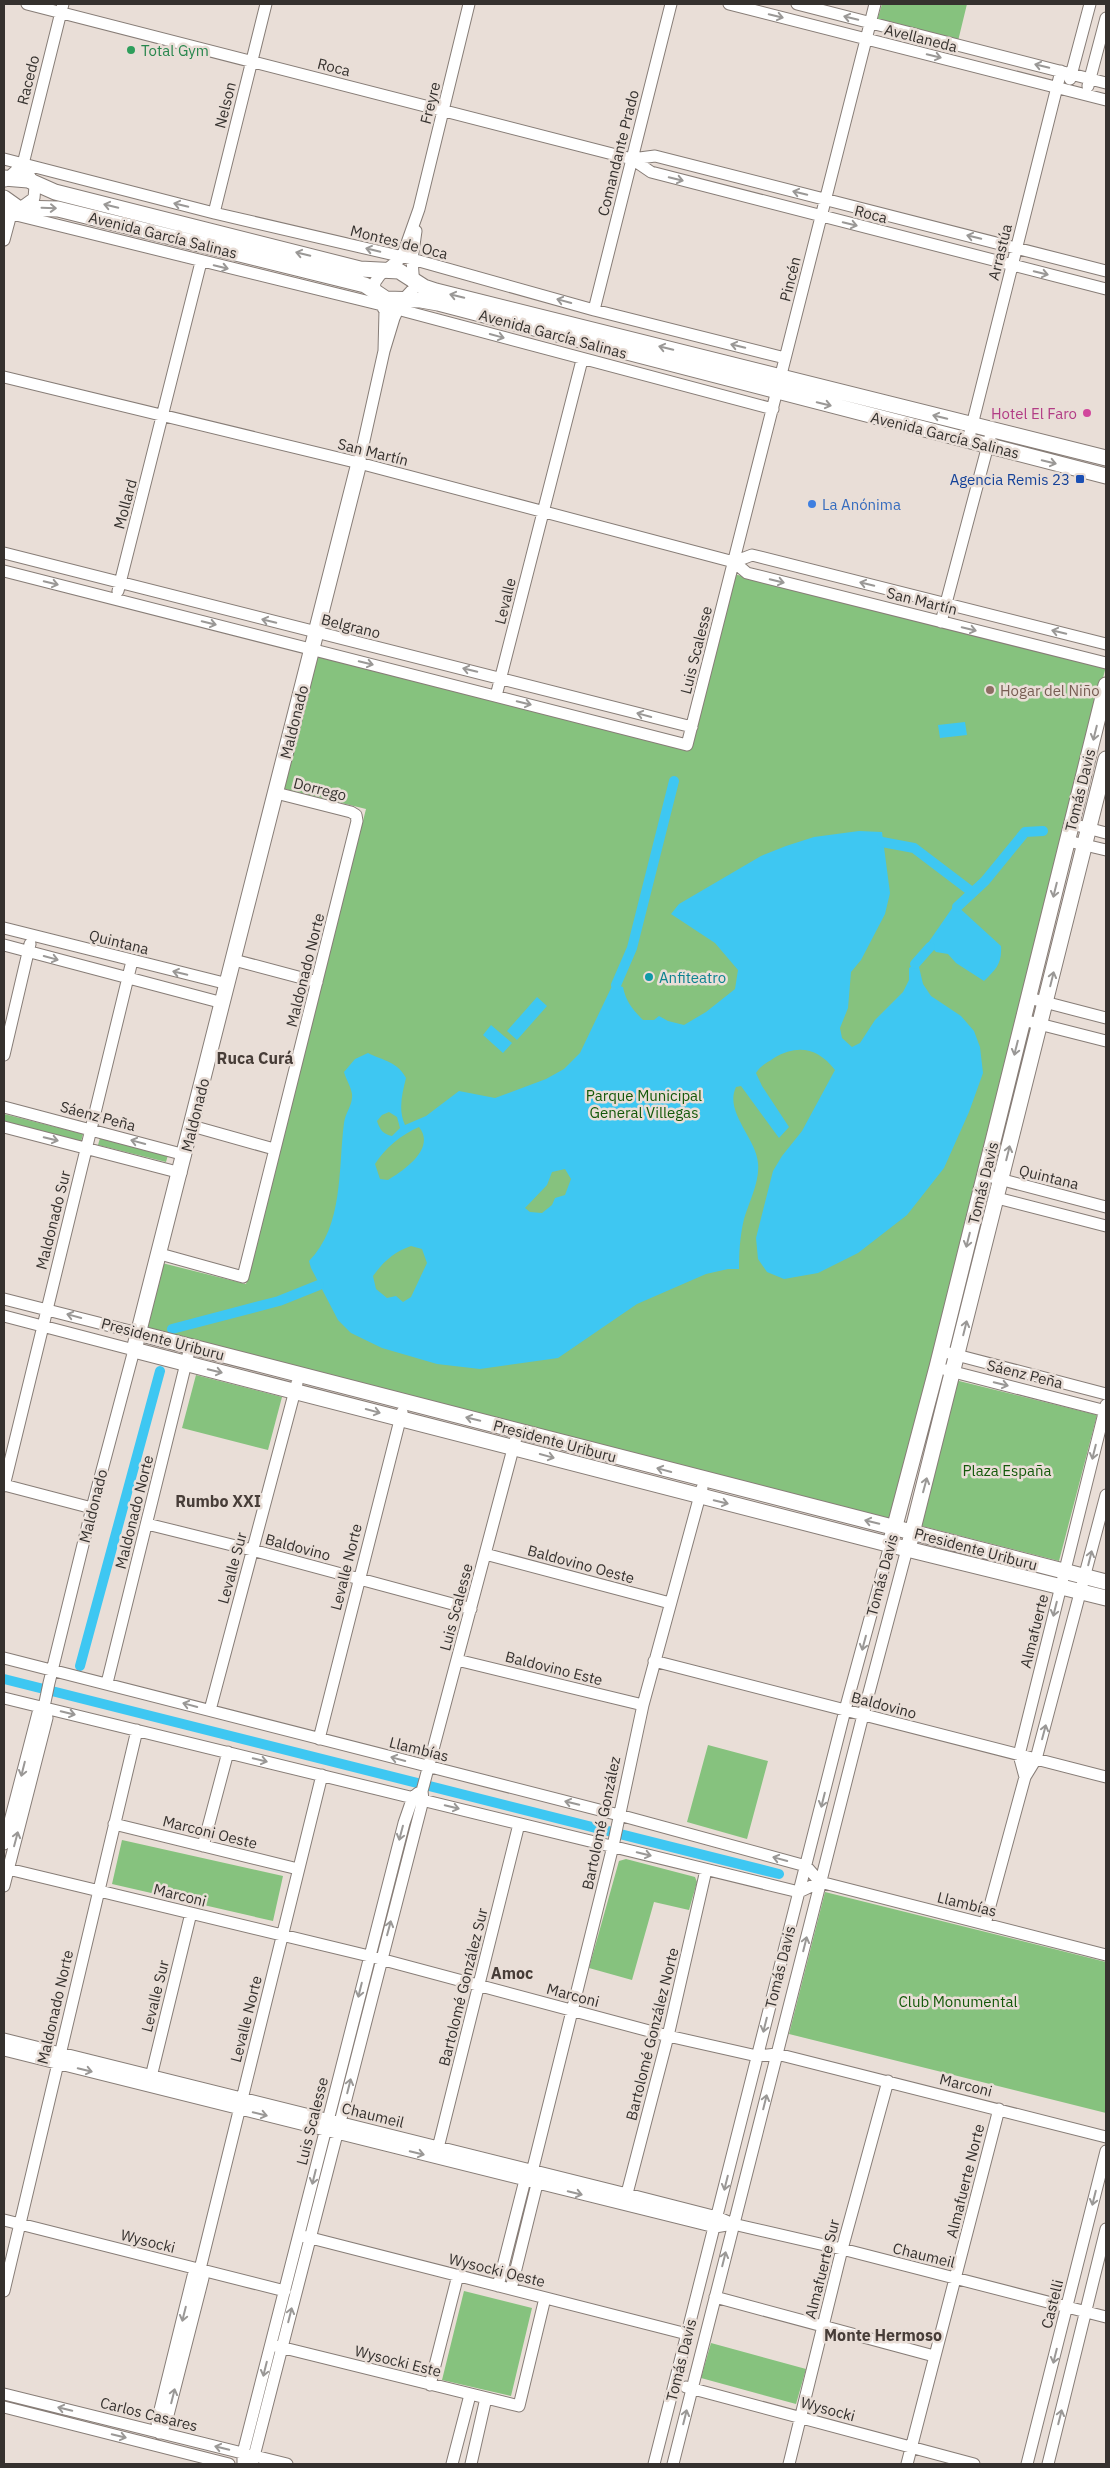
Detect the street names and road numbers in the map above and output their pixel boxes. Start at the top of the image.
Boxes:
street label: Avellaneda [883,20,959,56]
street label: Racedo [13,53,43,107]
street label: Roca [316,54,352,80]
street label: Nelson [210,80,240,130]
street label: Freyre [416,80,444,126]
street label: Comandante Prado [593,88,643,218]
street label: Roca [853,201,889,227]
street label: Avenida García Salinas [87,207,239,263]
street label: Montes de Oca [348,221,450,263]
street label: Arrastúa [984,222,1016,282]
street label: Pincén [775,255,805,303]
street label: Avenida García Salinas [477,305,629,363]
street label: Avenida García Salinas [869,407,1021,463]
street label: San Martín [336,434,410,470]
street label: Mollard [109,477,141,531]
street label: Levalle [490,576,520,626]
street label: San Martín [885,583,959,619]
street label: Luis Scalesse [676,604,716,696]
street label: Belgrano [319,609,383,643]
street label: Maldonado [276,683,312,761]
street label: Tomás Davis [1061,747,1099,833]
street label: Dorrego [292,773,348,805]
street label: Maldonado Norte [282,911,328,1029]
street label: Quintana [87,925,151,959]
street label: Maldonado [177,1076,213,1154]
street label: Sáenz Peña [58,1097,138,1135]
street label: Tomás Davis [964,1140,1002,1226]
street label: Quintana [1017,1160,1081,1194]
street label: Maldonado Sur [32,1168,75,1271]
street label: Presidente Uriburu [99,1313,227,1365]
street label: Sáenz Peña [985,1355,1065,1393]
street label: Presidente Uriburu [491,1415,619,1467]
street label: Maldonado Norte [111,1453,157,1571]
street label: Maldonado [75,1467,111,1545]
street label: Levalle Norte [326,1522,366,1612]
street label: Presidente Uriburu [912,1523,1040,1575]
street label: Baldovino [263,1529,333,1565]
street label: Levalle Sur [213,1530,251,1606]
street label: Tomás Davis [862,1532,902,1618]
street label: Baldovino Oeste [525,1541,637,1587]
street label: Luis Scalesse [435,1561,477,1653]
street label: Almafuerte [1016,1592,1052,1670]
street label: Baldovino Este [503,1647,605,1689]
street label: Baldovino [849,1687,919,1723]
street label: Llambías [387,1732,451,1766]
street label: Bartolomé González [578,1755,624,1891]
street label: Marconi Oeste [161,1811,259,1853]
street label: Marconi [152,1879,208,1911]
street label: Llambías [935,1887,999,1921]
street label: Bartolomé González Sur [434,1906,492,2068]
street label: Tomás Davis [761,1924,799,2010]
street label: Bartolomé González Norte [621,1946,683,2122]
street label: Maldonado Norte [33,1948,77,2066]
street label: Levalle Sur [137,1958,173,2034]
street label: Levalle Norte [226,1974,266,2064]
street label: Marconi [545,1979,601,2011]
street label: Marconi [938,2069,994,2101]
street label: Luis Scalesse [292,2075,332,2167]
street label: Chaumeil [340,2098,406,2132]
street label: Almafuerte Norte [942,2122,988,2240]
street label: Almafuerte Sur [800,2217,844,2321]
street label: Wysocki [119,2225,177,2257]
street label: Chaumeil [891,2238,957,2272]
street label: Wysocki Oeste [447,2249,547,2291]
street label: Castelli [1037,2278,1067,2330]
street label: Tomás Davis [662,2317,700,2403]
street label: Wysocki Este [353,2341,443,2381]
street label: Carlos Casares [98,2393,200,2435]
street label: Wysocki [799,2393,857,2425]

